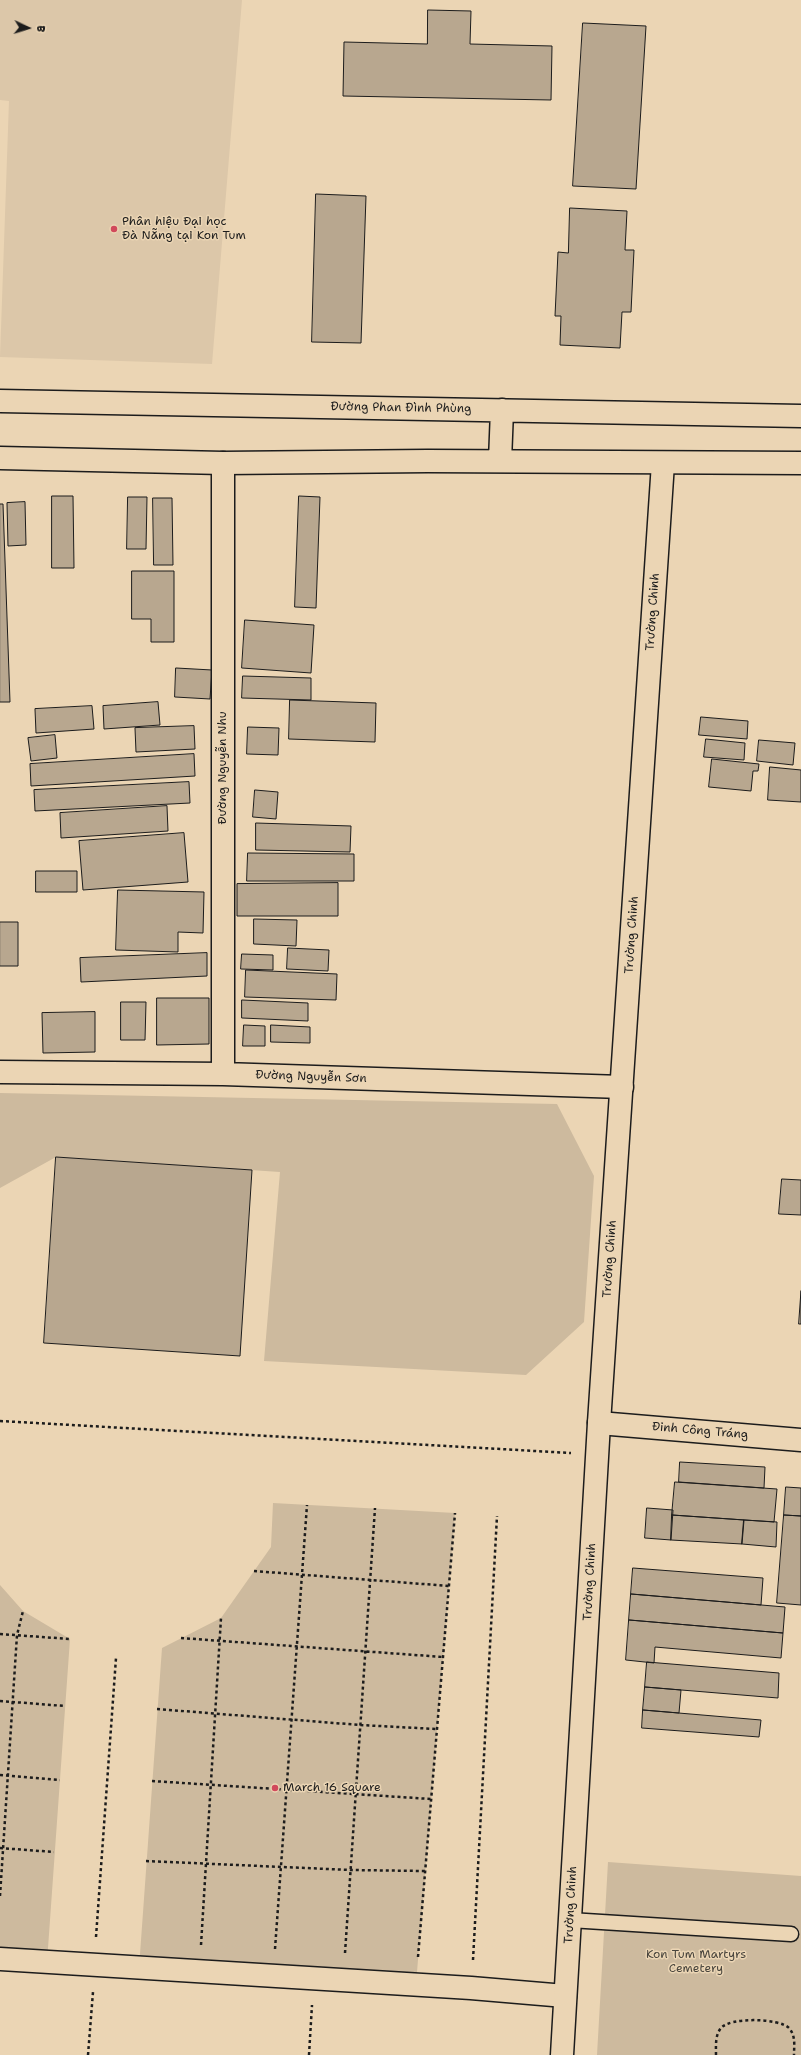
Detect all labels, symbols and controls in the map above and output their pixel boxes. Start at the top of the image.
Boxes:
north arrow [8,8,48,48]
text: B [33,25,48,33]
place label: Phân hiệu Đại học Đà Nẵng tại Kon Tum [122,215,246,243]
marker: Phân hiệu Đại học Đà Nẵng tại Kon Tum [109,224,119,234]
street label: Đường Phan Đình Phùng [330,400,472,416]
street label: Trường Chinh [643,573,663,651]
street label: Đường Nguyễn Nhu [216,711,230,825]
street label: Trường Chinh [622,896,642,974]
street label: Đường Nguyễn Sơn [255,1068,367,1086]
street label: Trường Chinh [600,1220,620,1298]
street label: Đinh Công Tráng [651,1420,749,1442]
street label: Trường Chinh [581,1543,599,1621]
place label: March 16 Square [283,1781,381,1795]
marker: March 16 Square [270,1783,280,1793]
street label: Trường Chinh [562,1866,580,1944]
park label: Kon Tum Martyrs Cemetery [646,1948,746,1976]

